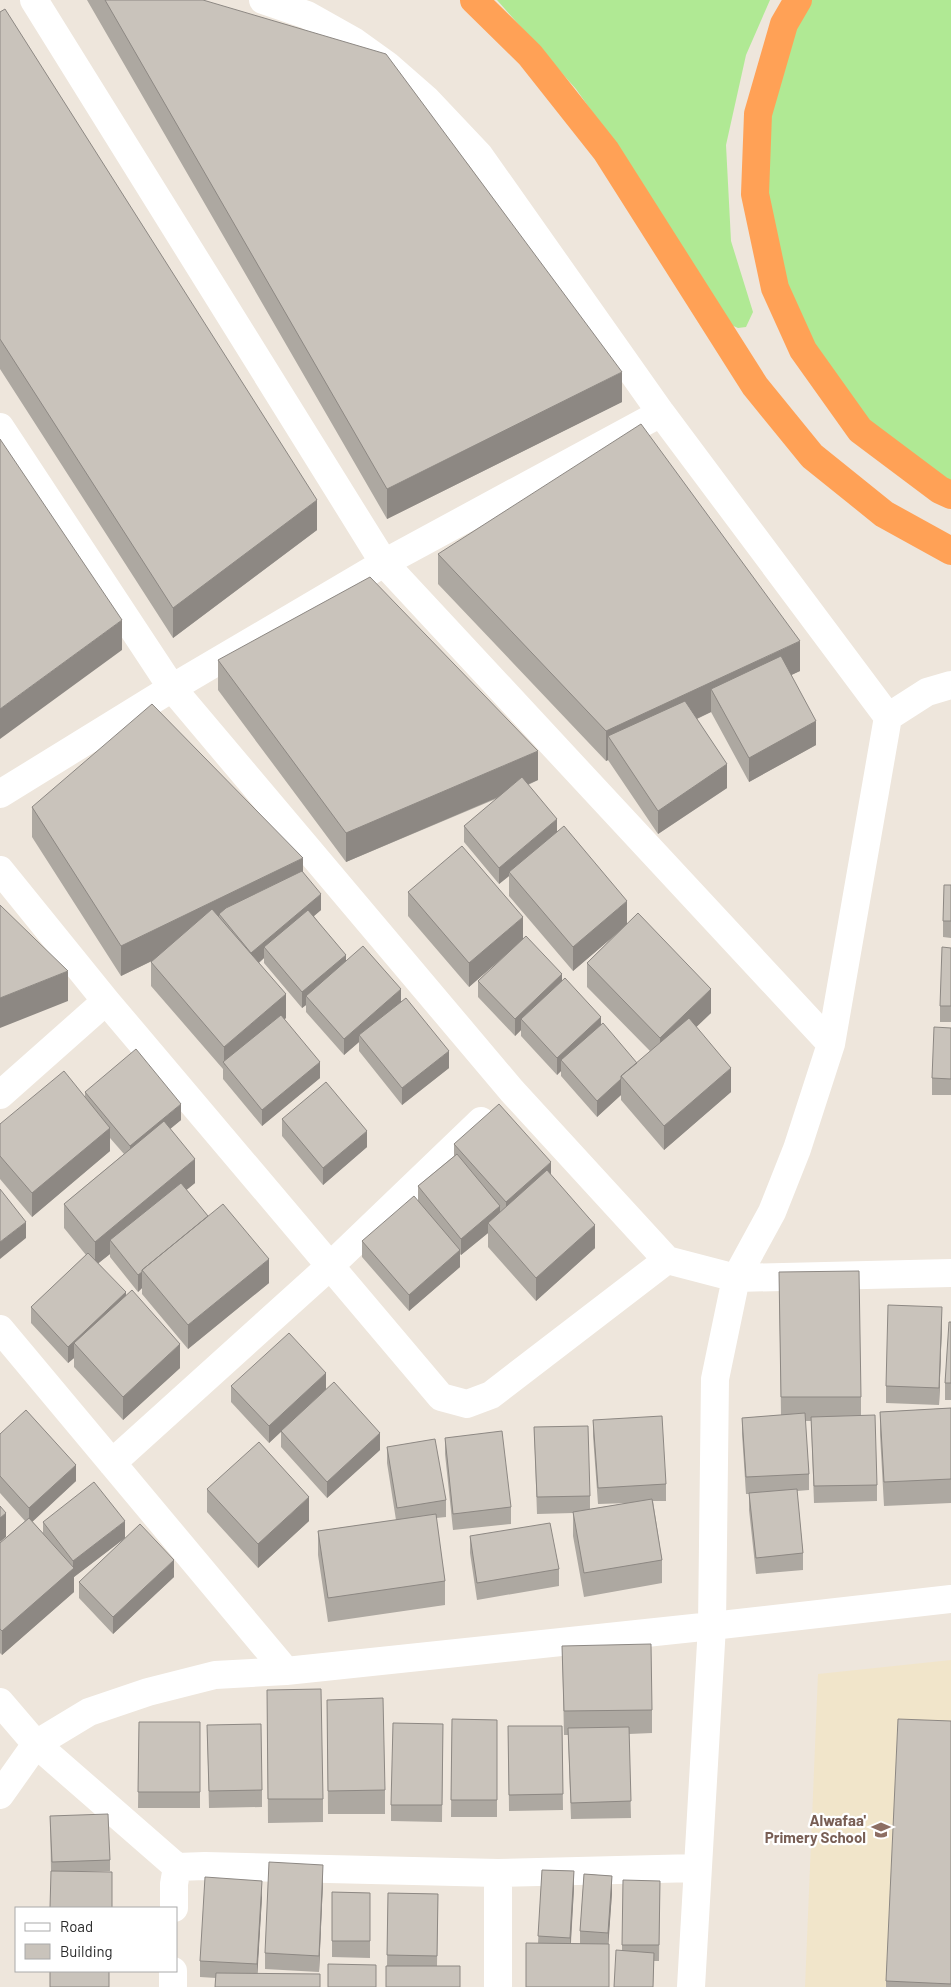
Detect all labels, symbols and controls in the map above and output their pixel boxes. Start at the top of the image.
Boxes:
place label: Alwafaa' Primery School [765,1811,866,1846]
school or university icon: Alwafaa' Primery School [870,1819,892,1841]
legend [15,1907,178,1972]
text: Road [60,1917,93,1935]
text: Building [60,1942,113,1960]

